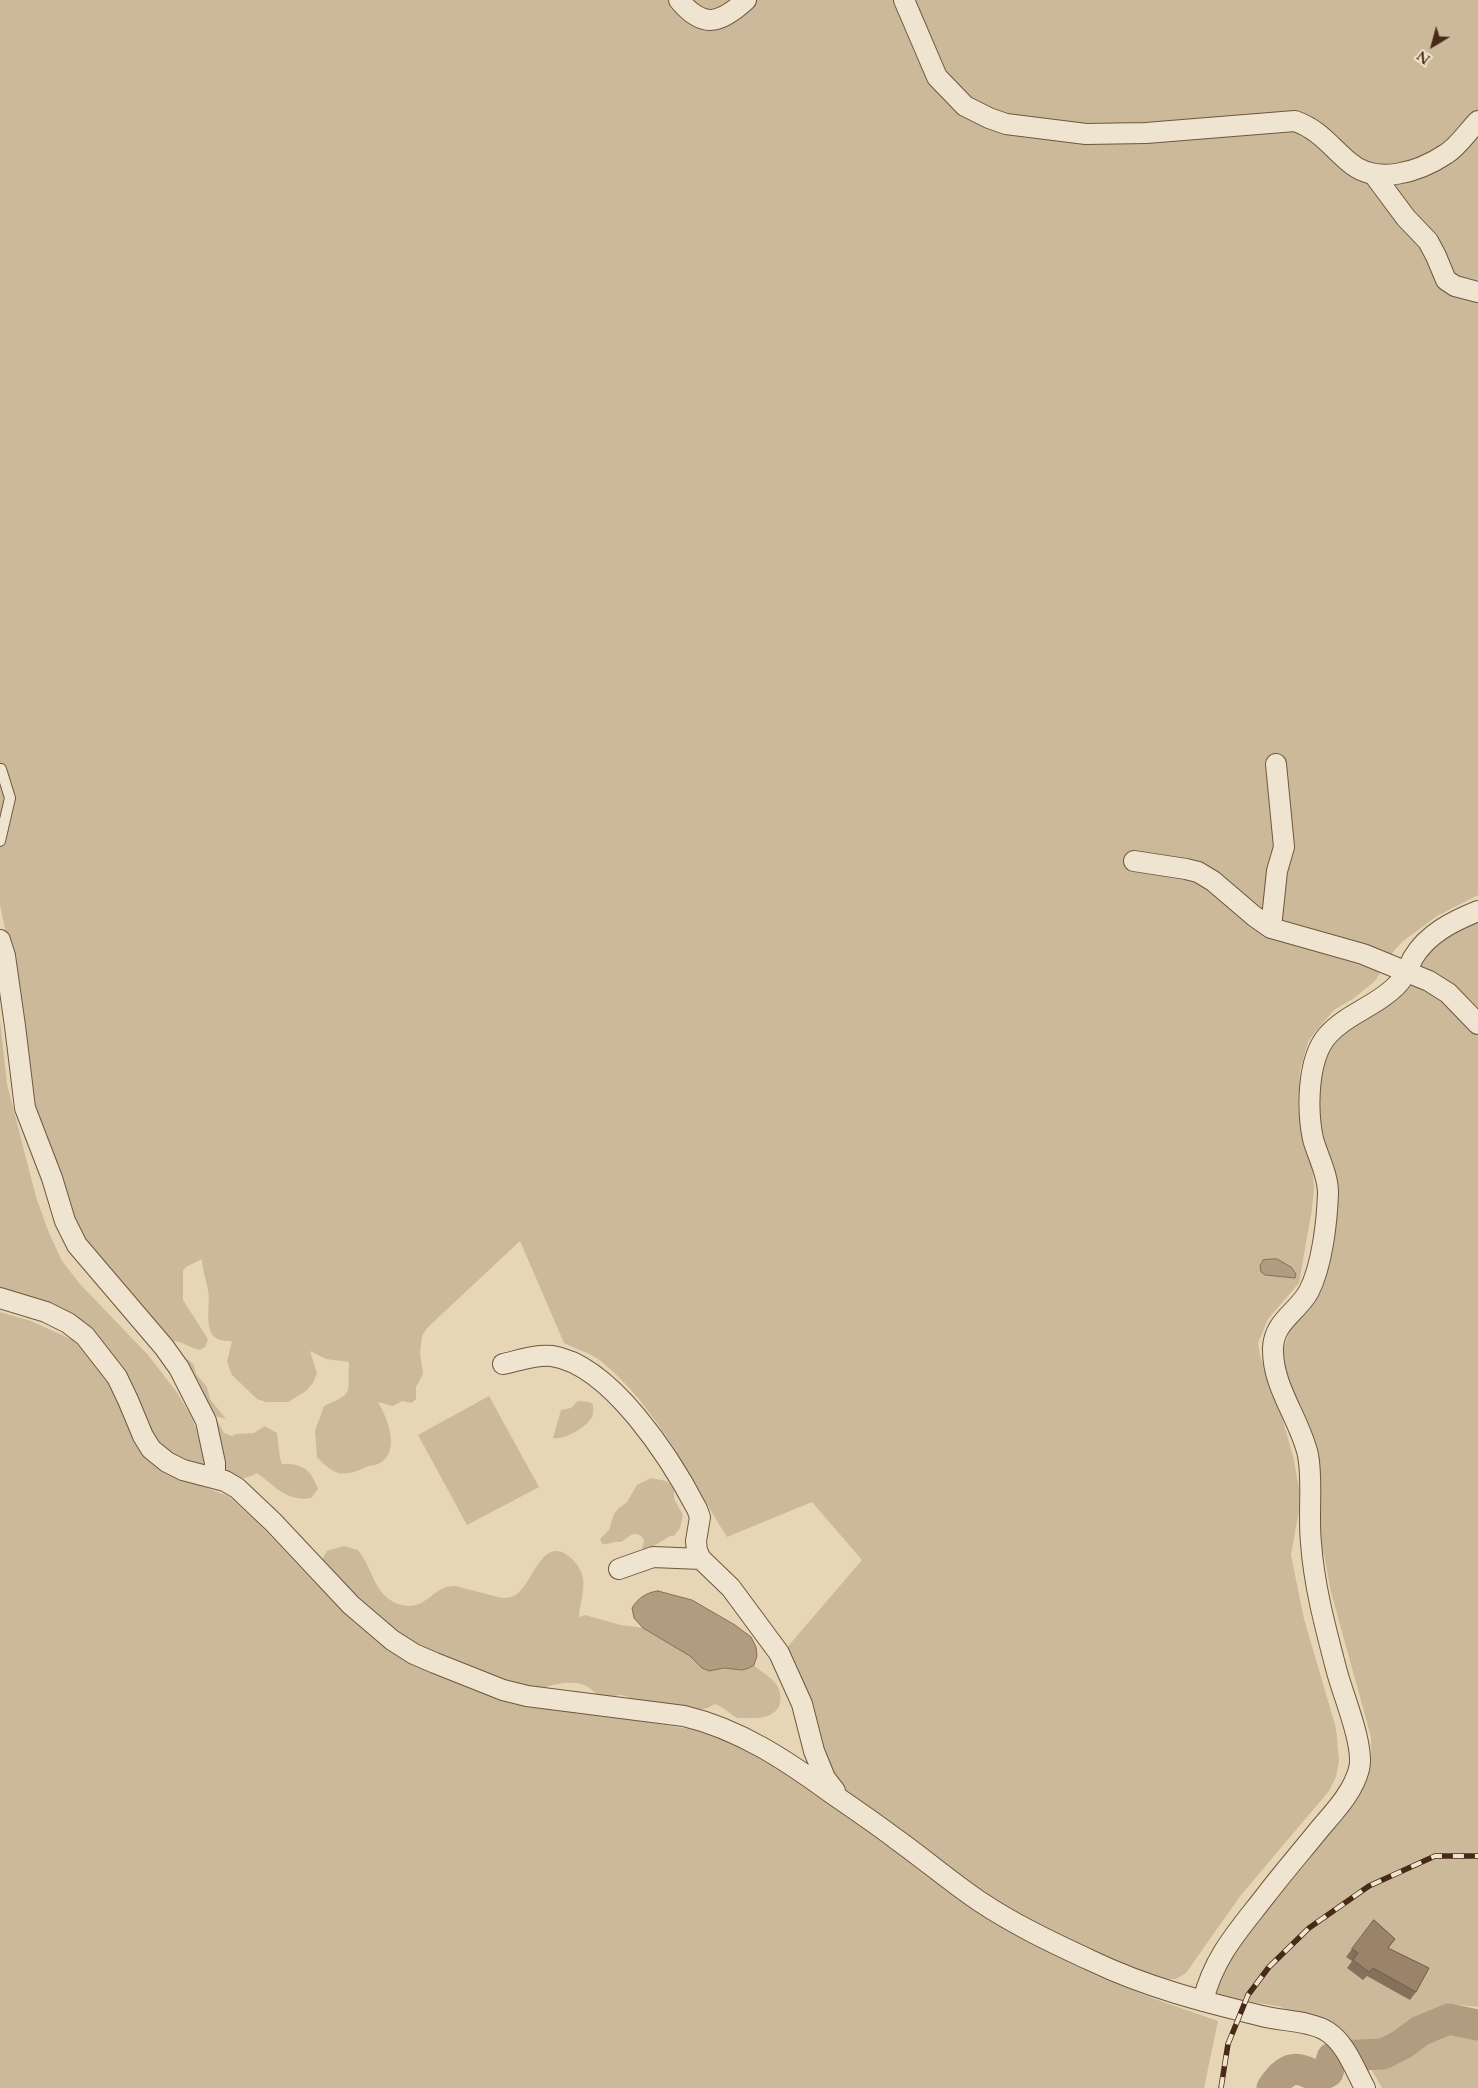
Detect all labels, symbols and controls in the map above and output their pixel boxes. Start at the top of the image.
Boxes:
north arrow [1408,20,1458,70]
text: N [1413,46,1434,69]

